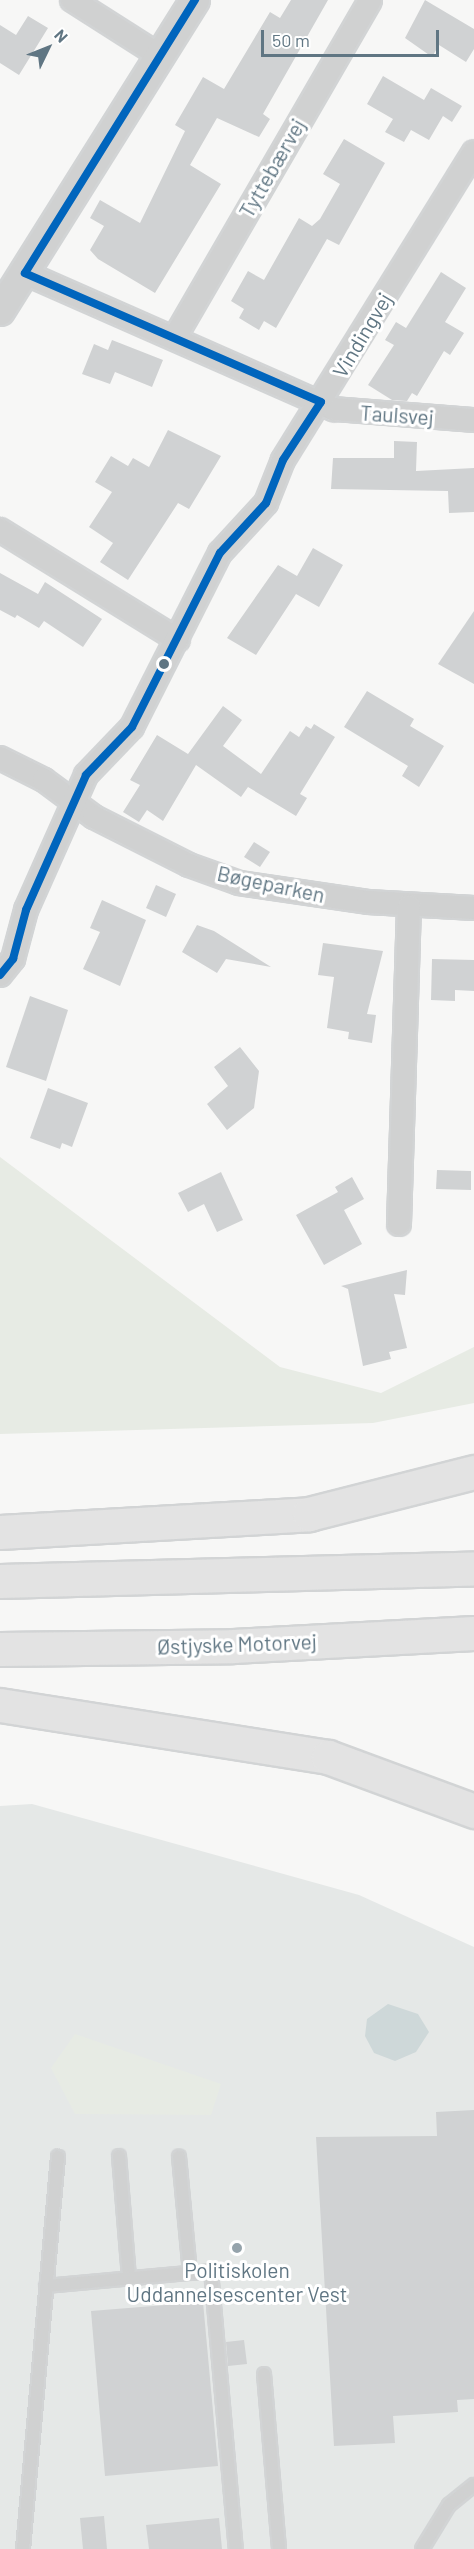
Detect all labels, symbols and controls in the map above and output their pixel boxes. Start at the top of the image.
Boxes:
north arrow [18,18,78,78]
scale bar [264,18,442,56]
text: N [51,25,72,46]
text: 50 m [272,29,310,51]
street label: Tyttebærvej [234,114,310,222]
street label: Vindingvej [327,288,397,382]
street label: Taulsvej [359,400,435,430]
unlabelled marker [158,658,170,670]
street label: Bøgeparken [215,860,327,908]
street label: Østjyske Motorvej [157,1629,317,1659]
marker: Politiskolen Uddannelsescenter Vest [230,2241,244,2255]
place label: Politiskolen Uddannelsescenter Vest [127,2257,347,2307]

